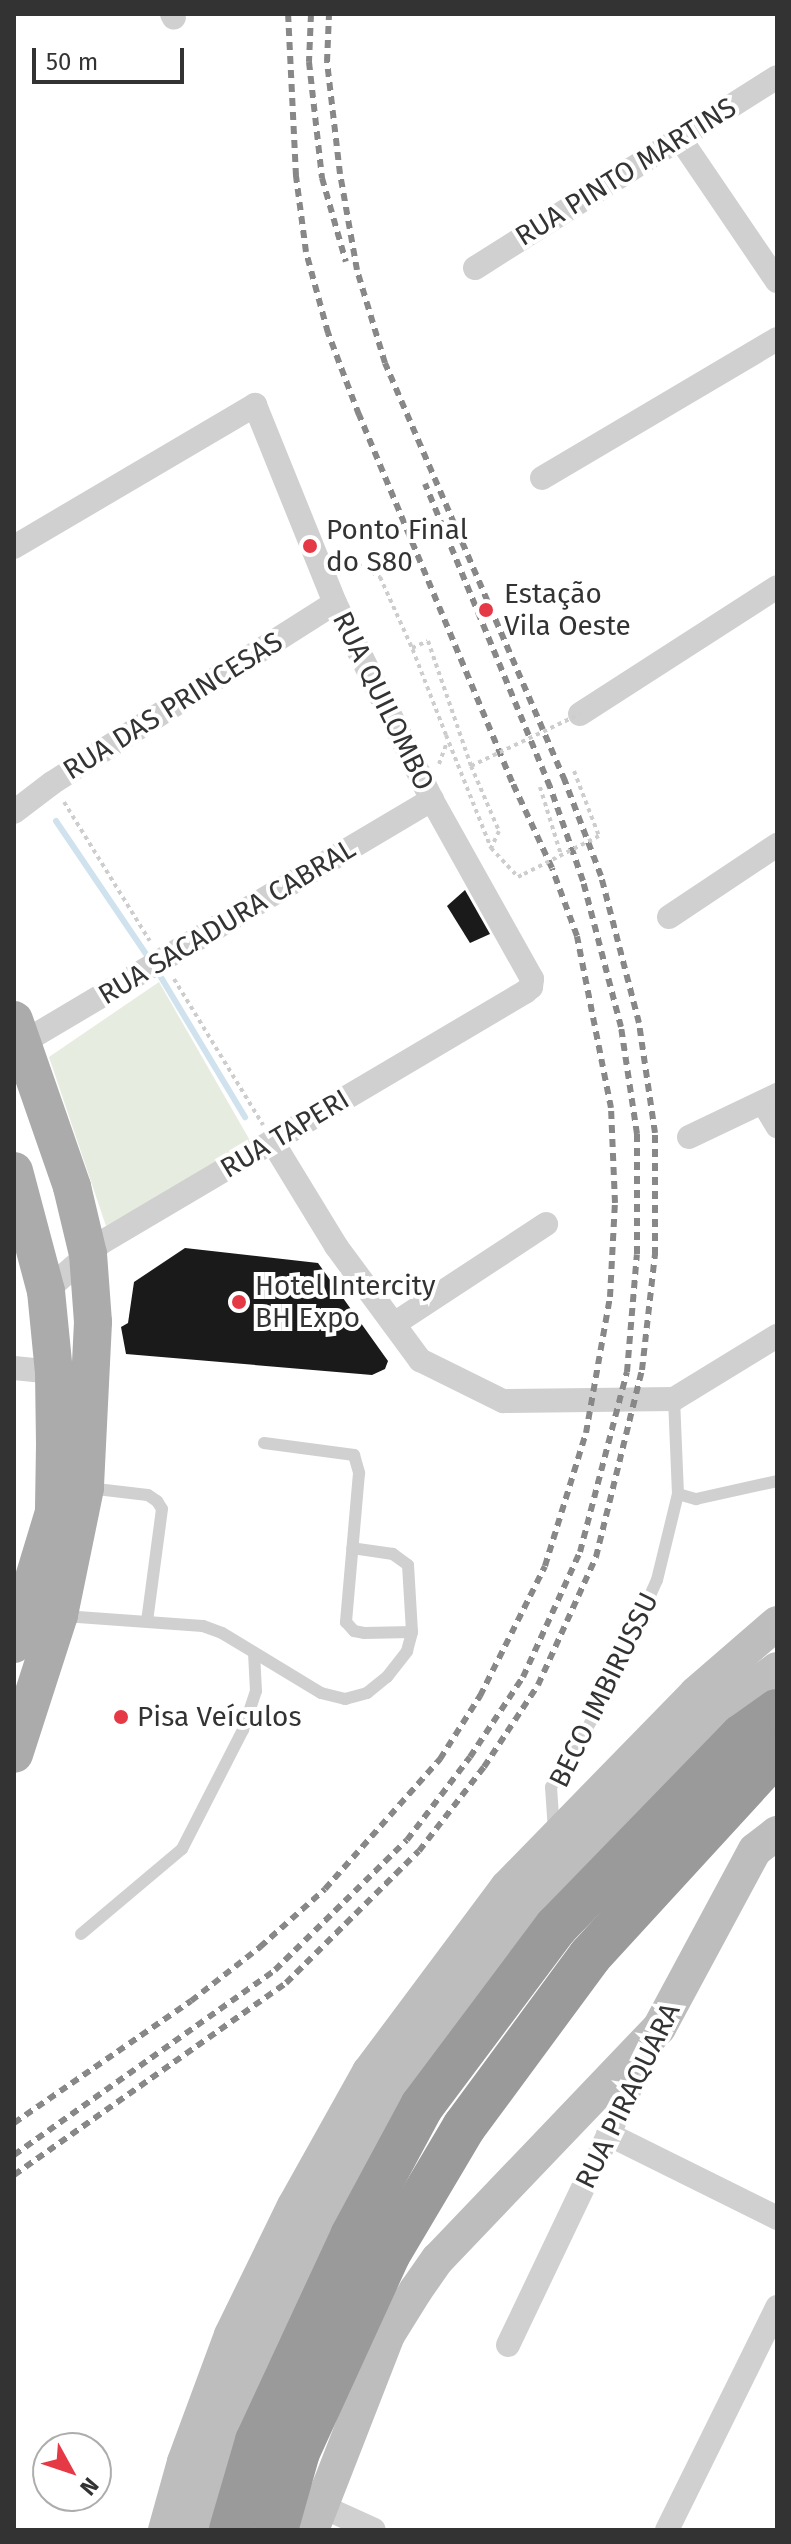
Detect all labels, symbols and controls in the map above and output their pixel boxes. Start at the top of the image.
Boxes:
scale bar [36,32,188,82]
text: 50 m [46,48,98,76]
street label: RUA PINTO MARTINS [510,91,742,253]
place label: Ponto Final do S80 [326,513,468,579]
marker: Ponto Final do S80 [301,537,319,555]
place label: Estação Vila Oeste [504,577,631,643]
marker: Estação Vila Oeste [475,599,497,621]
street label: RUA QUILOMBO [325,606,441,796]
street label: RUA DAS PRINCESAS [57,625,289,787]
street label: RUA SACADURA CABRAL [92,832,362,1012]
street label: RUA TAPERI [215,1083,355,1185]
place label: Hotel Intercity BH Expo [255,1269,436,1335]
marker: Hotel Intercity BH Expo [230,1293,248,1311]
street label: BECO IMBIRUSSU [542,1587,666,1793]
place label: Pisa Veículos [137,1700,302,1734]
marker: Pisa Veículos [112,1708,130,1726]
street label: RUA PIRAQUARA [569,1998,687,2194]
north arrow [32,2432,112,2512]
text: N [74,2472,104,2501]

